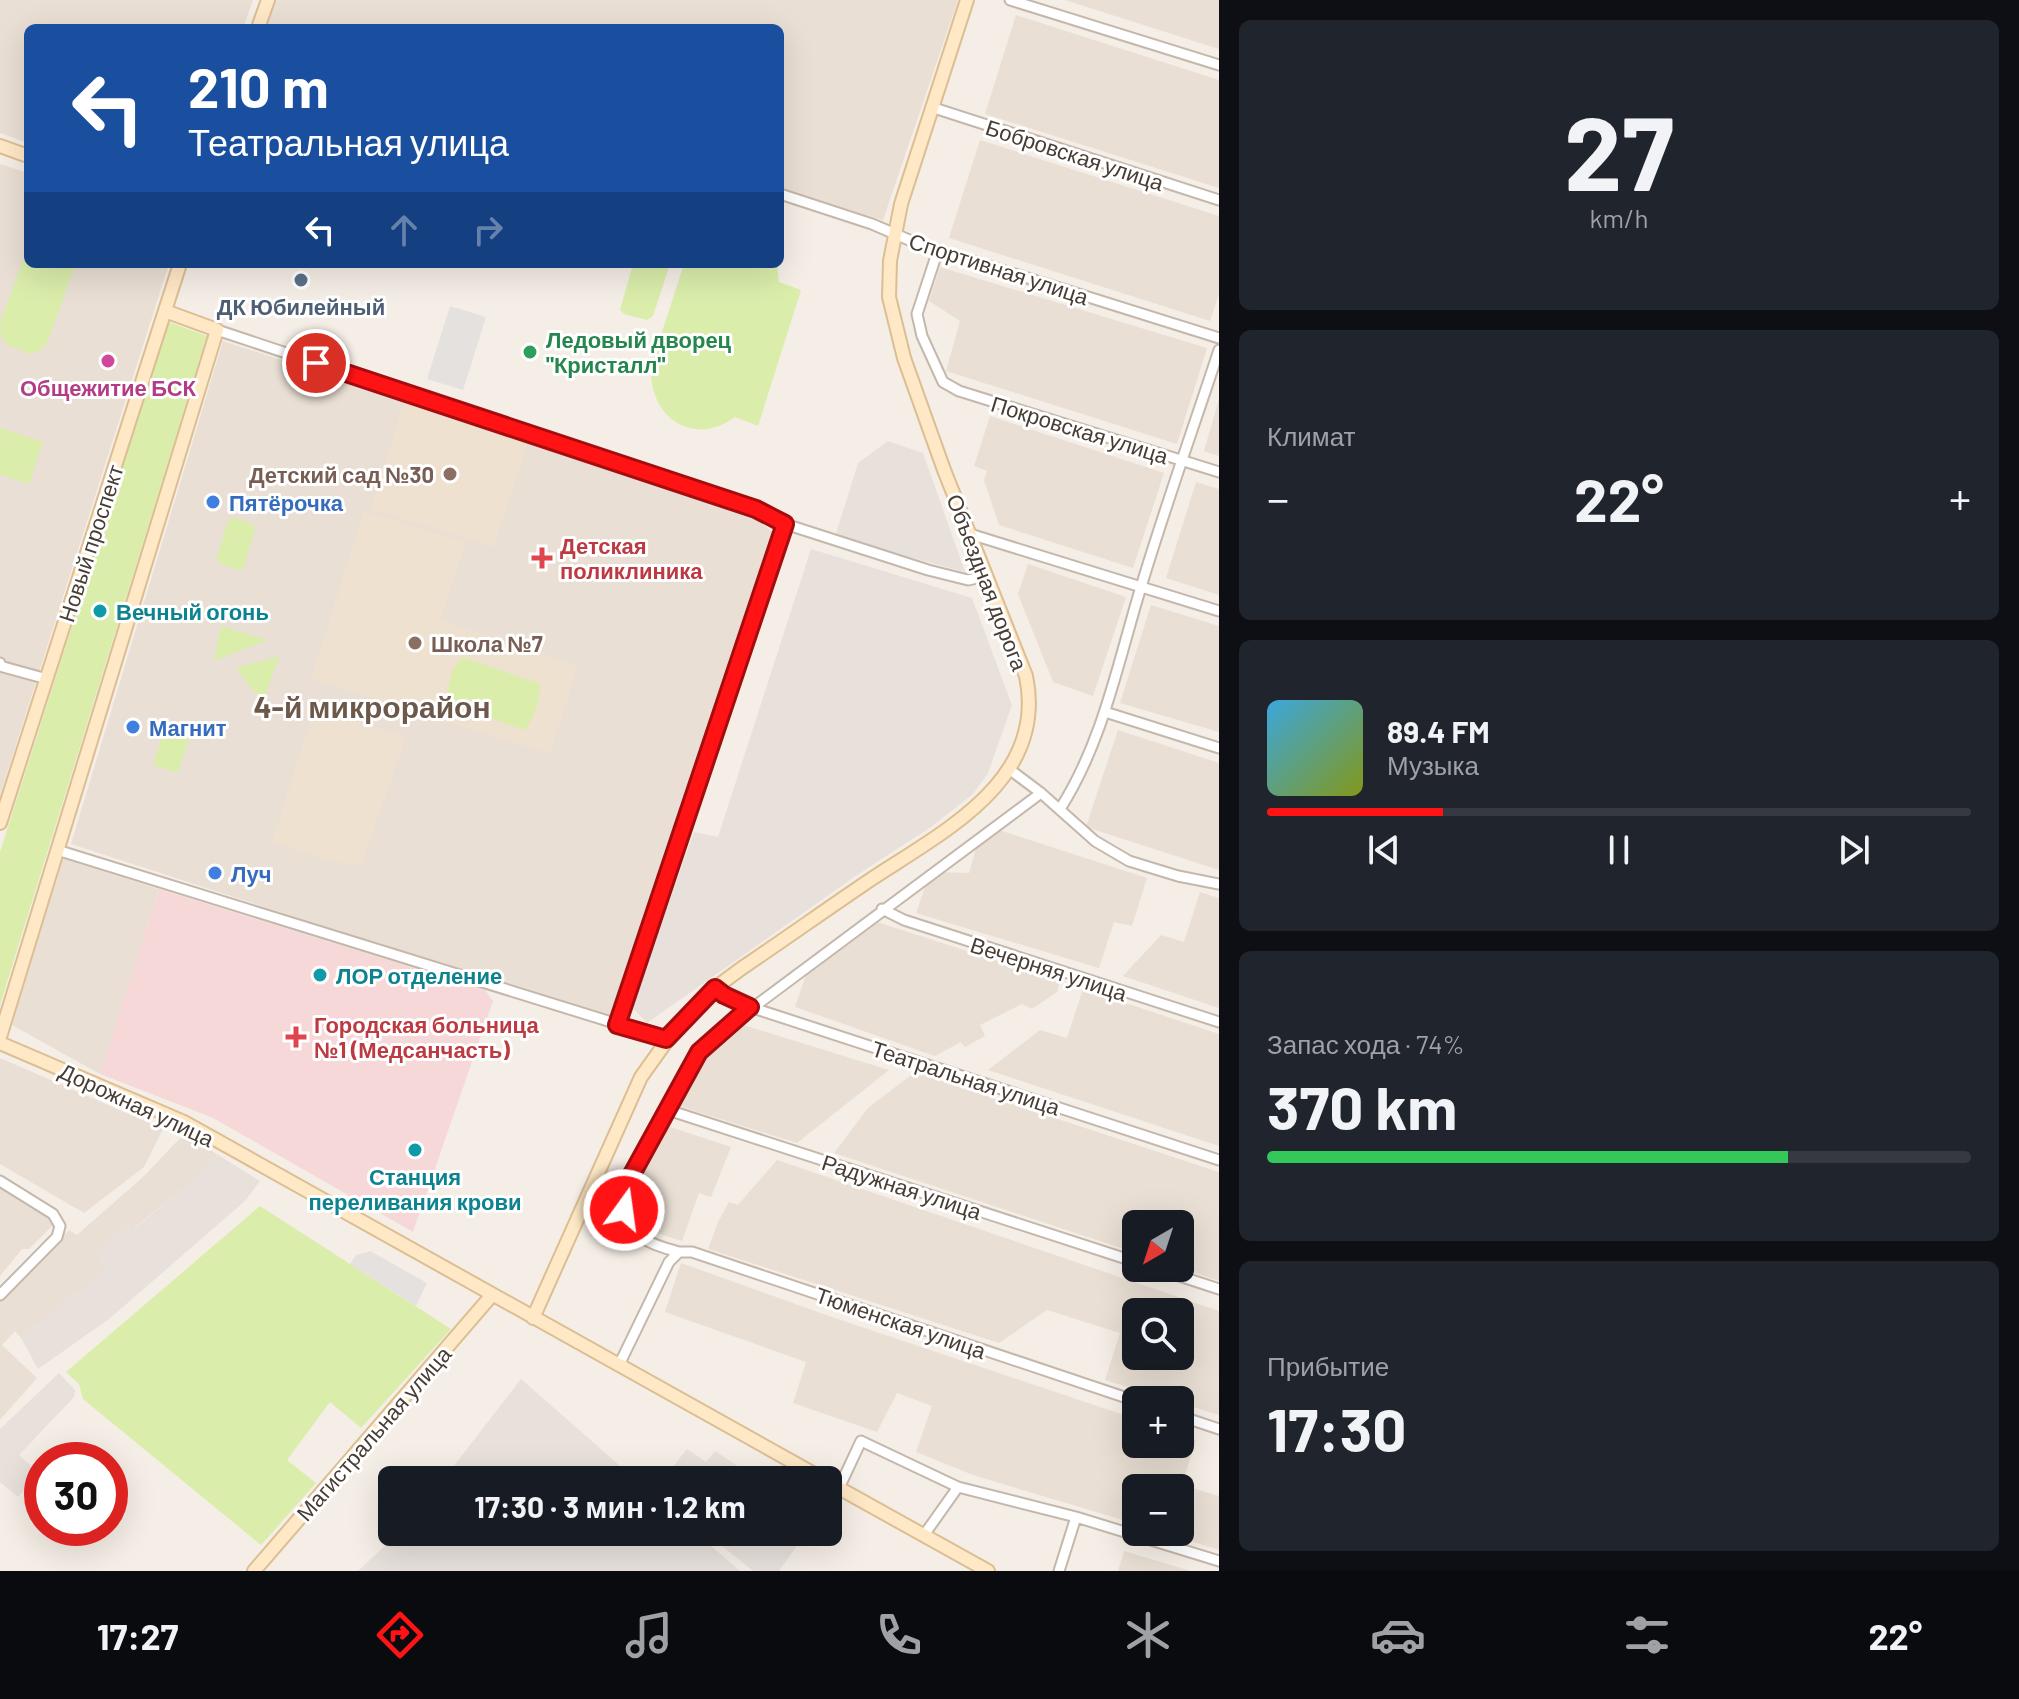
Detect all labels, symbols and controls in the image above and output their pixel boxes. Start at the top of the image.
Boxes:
text: 210 m [188,52,329,119]
icon: left [56,56,160,160]
text: 27 [1564,87,1674,212]
street label: Бобровская улица [983,113,1168,196]
text: Театральная улица [188,120,509,163]
text: km/h [1590,202,1648,233]
icon: left [298,208,342,252]
icon: ahead [382,208,426,252]
icon: right [466,208,510,252]
street label: Спортивная улица [906,227,1093,310]
marker: ДК Юбилейный [292,271,310,289]
place label: ДК Юбилейный [217,293,385,320]
place label: Ледовый дворец "Кристалл" [546,326,732,378]
pin [282,329,350,397]
icon: arrive [294,341,338,385]
marker: Ледовый дворец "Кристалл" [521,343,539,361]
marker: Общежитие БСК [99,352,117,370]
place label: Общежитие БСК [20,374,197,401]
street label: Покровская улица [988,390,1172,469]
text: Климат [1267,420,1356,451]
street label: Новый проспект [52,461,129,625]
place label: Детский сад №30 [249,461,434,488]
text: 22° [1574,462,1664,534]
marker: Детский сад №30 [441,465,459,483]
text: − [1267,471,1289,524]
text: + [1949,471,1971,524]
place label: Пятёрочка [229,489,344,516]
street label: Объездная дорога [941,490,1034,675]
marker: Пятёрочка [204,493,222,511]
place label: Детская поликлиника [560,532,703,583]
marker: Детская поликлиника [531,547,553,569]
place label: Вечный огонь [116,598,269,624]
marker: Вечный огонь [91,602,109,620]
place label: Школа №7 [431,630,543,656]
marker: Школа №7 [406,634,424,652]
district label: 4-й микрорайон [253,688,491,724]
text: 89.4 FM [1387,713,1490,749]
place label: Магнит [149,714,227,740]
marker: Магнит [124,718,142,736]
text: Музыка [1387,749,1479,780]
icon: previous [1362,828,1406,872]
icon: pause [1597,828,1641,872]
icon: next [1832,828,1876,872]
place label: Луч [231,860,271,887]
marker: Луч [206,864,224,882]
street label: Вечерняя улица [967,930,1131,1007]
place label: ЛОР отделение [336,962,502,989]
marker: ЛОР отделение [311,966,329,984]
place label: Городская больница №1 (Медсанчасть) [314,1011,539,1063]
marker: Городская больница №1 (Медсанчасть) [285,1026,307,1048]
text: Запас хода · 74% [1267,1028,1465,1059]
street label: Театральная улица [868,1034,1064,1121]
street label: Дорожная улица [55,1057,219,1152]
text: 370 km [1267,1070,1457,1142]
marker: Станция переливания крови [406,1141,424,1159]
street label: Радужная улица [819,1148,986,1225]
place label: Станция переливания крови [308,1163,522,1215]
position arrow [582,1168,666,1252]
north arrow [1122,1210,1194,1282]
map controls [1122,1210,1194,1546]
street label: Тюменская улица [812,1281,990,1365]
button: search [1122,1298,1194,1370]
street label: Магистральная улица [290,1340,457,1526]
text: Прибытие [1267,1350,1389,1381]
button: + [1122,1386,1194,1458]
text: 17:30 [1267,1392,1406,1464]
speed limit sign: 30 [24,1442,128,1546]
button: − [1122,1474,1194,1546]
text: 17:30 · 3 мин · 1.2 km [474,1488,746,1524]
icon: directions [372,1607,428,1663]
icon: music [621,1607,677,1663]
icon: phone [871,1607,927,1663]
icon: climate [1120,1607,1176,1663]
icon: car [1370,1607,1426,1663]
icon: filters [1619,1607,1675,1663]
text: 17:27 [97,1614,178,1657]
text: 22° [1868,1614,1922,1657]

